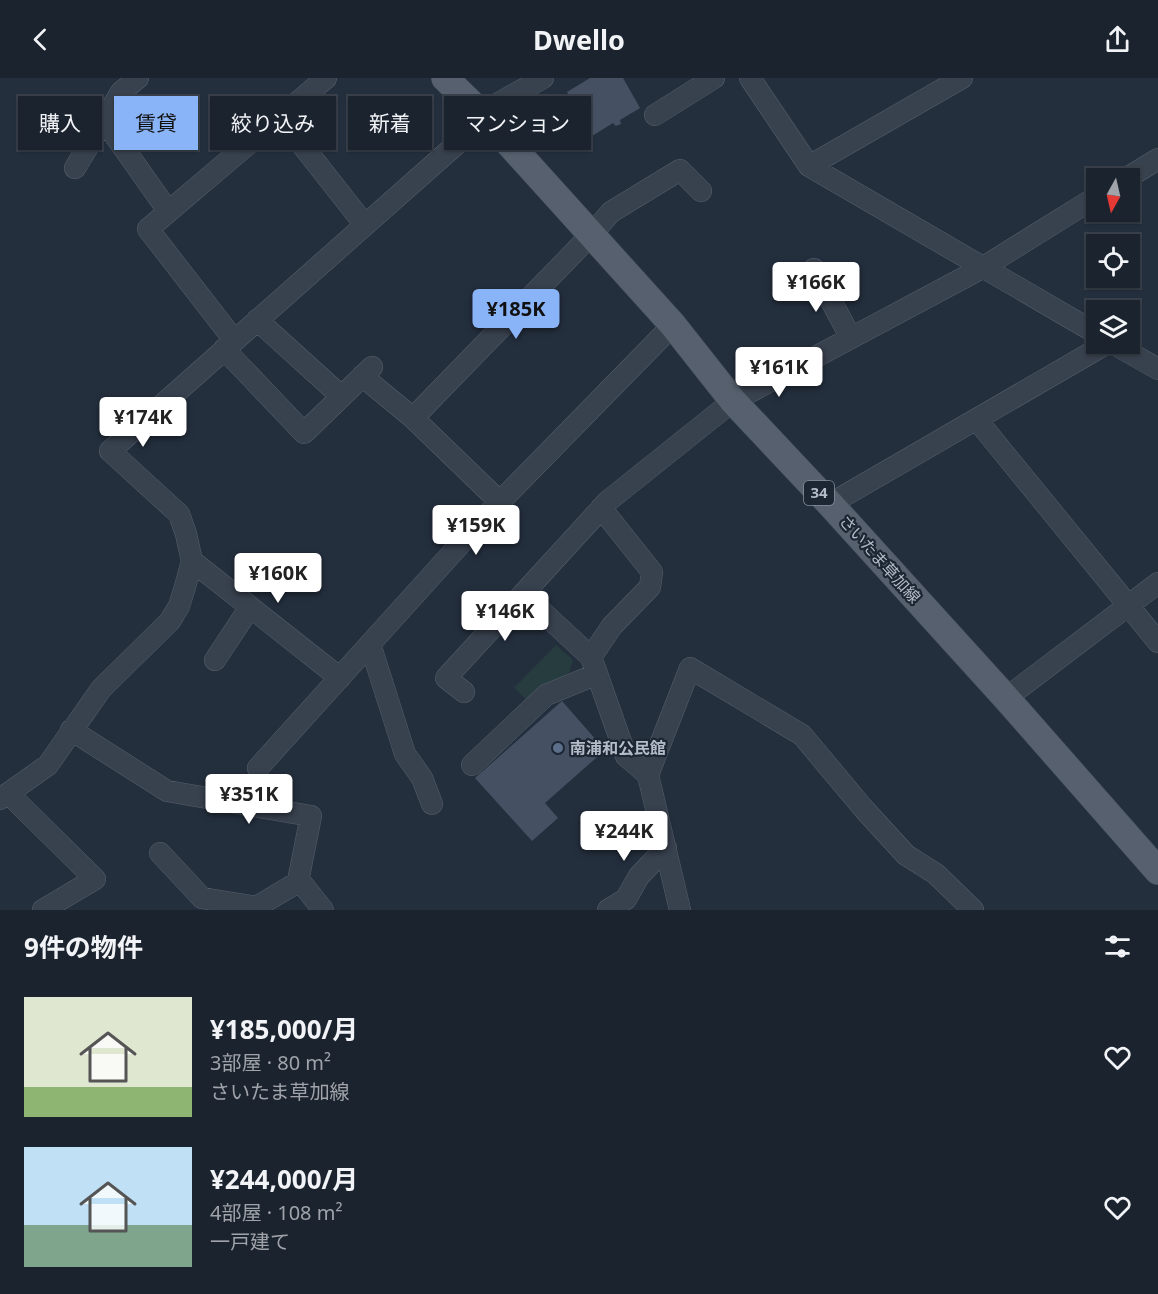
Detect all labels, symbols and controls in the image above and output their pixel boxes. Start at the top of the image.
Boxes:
text: Dwello [533,21,625,58]
icon: back [24,23,57,56]
icon: share [1101,23,1134,56]
chip: 購入 [18,96,102,150]
chip: 賃貸 [114,96,198,150]
chip: 絞り込み [210,96,336,150]
chip: 新着 [348,96,432,150]
chip: マンション [444,96,591,150]
north arrow [1086,168,1140,222]
map controls [1086,168,1140,354]
button: locate [1086,234,1140,288]
pin: ¥166K [774,262,858,313]
text: ¥166K [786,268,846,295]
pin: ¥185K [474,289,558,340]
text: ¥185K [486,295,546,322]
button: layers [1086,300,1140,354]
pin: ¥161K [737,347,821,398]
text: ¥161K [749,353,809,380]
pin: ¥174K [101,397,185,448]
text: ¥174K [113,403,173,430]
road number: 34 [804,481,834,505]
pin: ¥159K [434,505,518,556]
street label: さいたま草加線 [835,510,925,608]
text: ¥159K [446,511,506,538]
pin: ¥160K [236,553,320,604]
text: ¥160K [248,559,308,586]
pin: ¥146K [463,591,547,642]
text: ¥146K [475,597,535,624]
place label: 南浦和公民館 [570,737,666,759]
marker: 南浦和公民館 [551,741,565,755]
pin: ¥351K [207,774,291,825]
text: ¥351K [219,780,279,807]
pin: ¥244K [582,811,666,862]
text: ¥244K [594,817,654,844]
text: 9件の物件 [24,929,143,965]
icon: filters [1101,930,1134,963]
text: ¥185,000/月 [210,1011,358,1047]
icon: home [72,1021,144,1093]
icon: heart [1101,1041,1134,1074]
text: 3部屋 · 80 m² [210,1049,331,1076]
text: さいたま草加線 [210,1078,349,1105]
text: ¥244,000/月 [210,1161,358,1197]
icon: home [72,1171,144,1243]
icon: heart [1101,1191,1134,1224]
text: 4部屋 · 108 m² [210,1199,342,1226]
text: 一戸建て [210,1228,290,1255]

